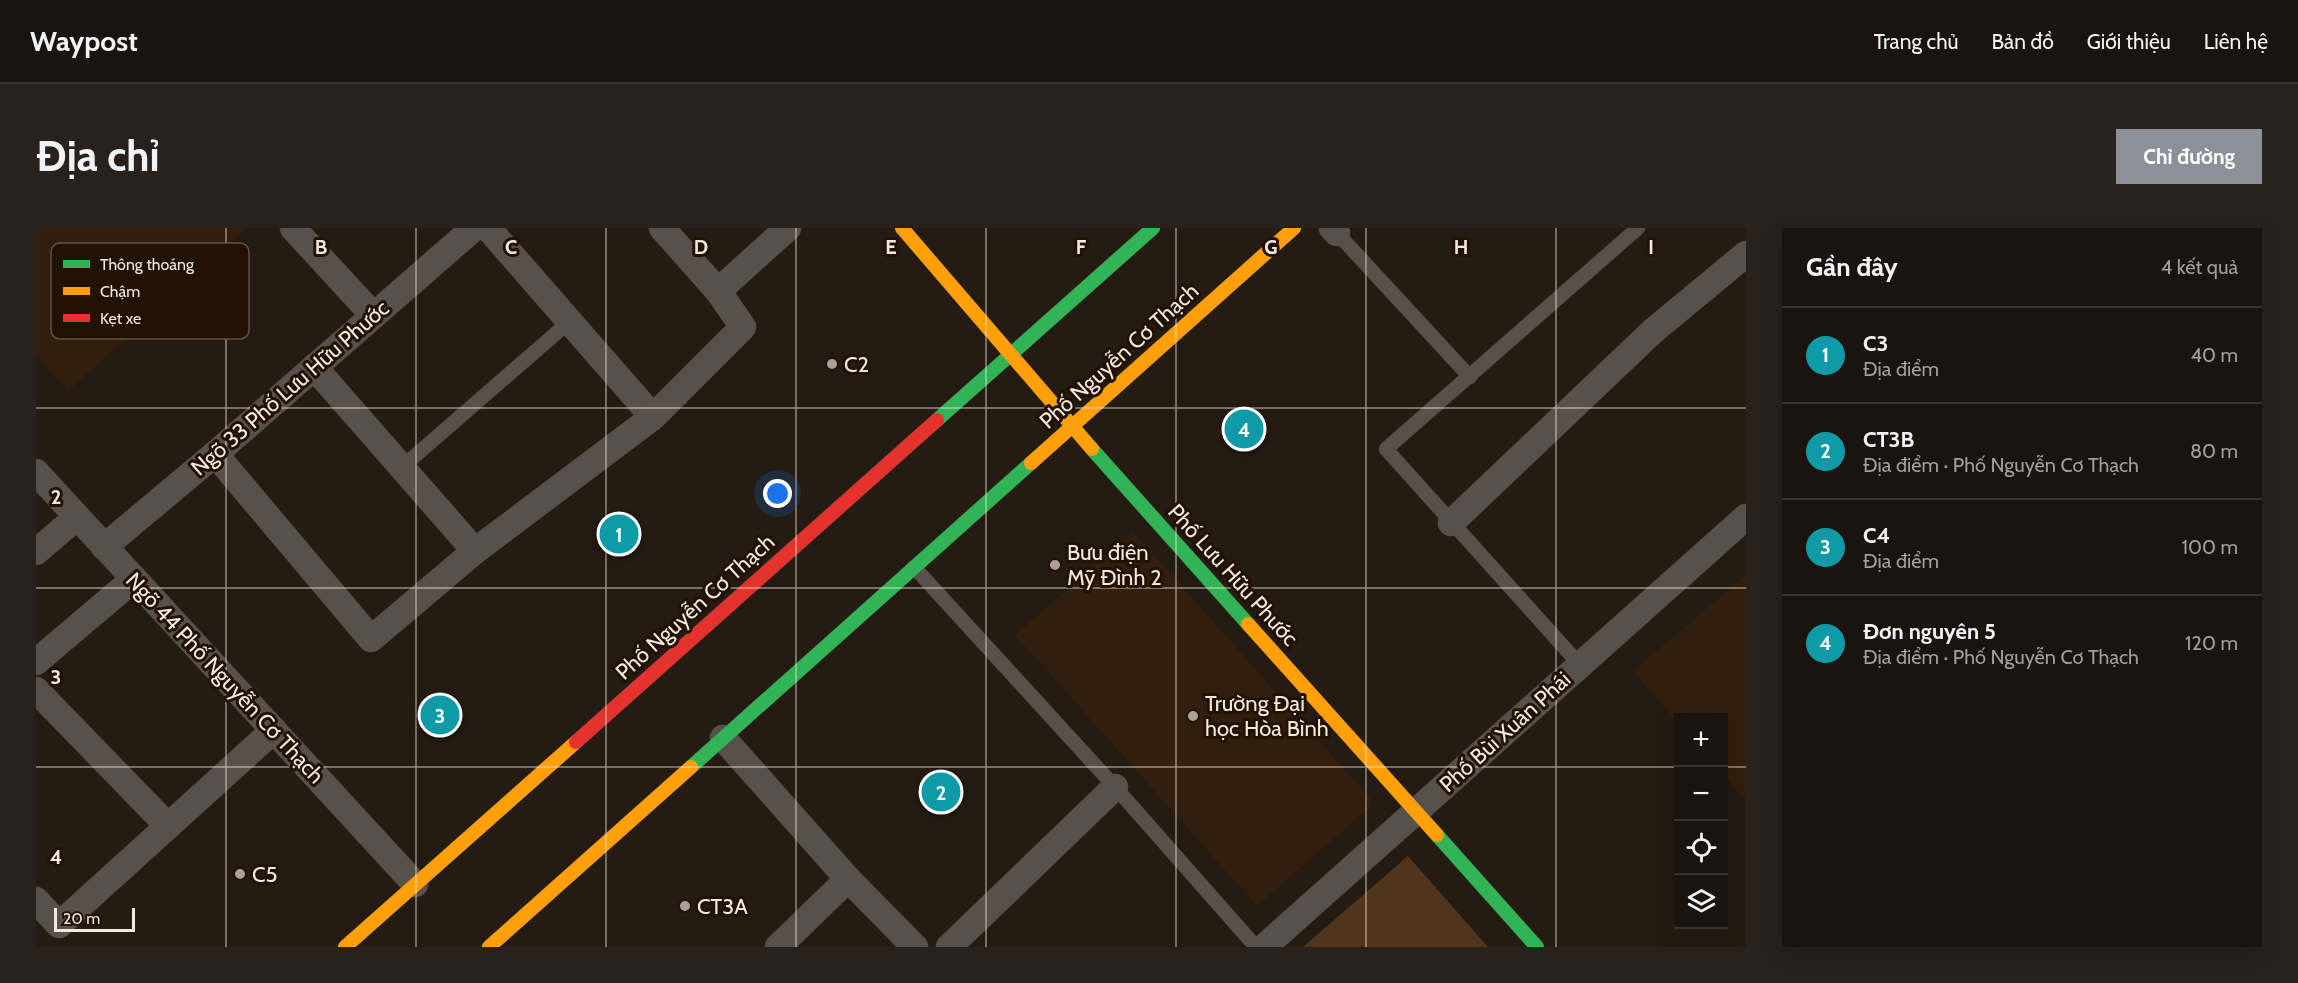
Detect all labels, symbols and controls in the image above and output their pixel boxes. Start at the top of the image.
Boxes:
text: Waypost [30,24,138,58]
text: Trang chủ [1874,29,1959,54]
text: Bản đồ [1992,29,2054,54]
text: Giới thiệu [2087,29,2171,54]
text: Liên hệ [2204,29,2268,54]
button: Chỉ đường [2116,129,2262,184]
text: Địa chỉ [36,130,159,182]
text: B [315,235,327,259]
text: C [505,235,517,259]
text: D [694,235,708,259]
text: E [885,235,897,259]
text: F [1076,235,1087,259]
text: G [1264,235,1278,259]
text: H [1454,235,1468,259]
text: I [1648,235,1654,259]
legend [51,243,249,339]
text: Gần đây [1806,251,1898,283]
text: Thông thoáng [100,255,195,274]
text: 4 kết quả [2161,255,2238,279]
street label: Phố Nguyễn Cơ Thạch [1034,277,1204,435]
text: Chậm [100,282,140,301]
street label: Ngõ 33 Phố Lưu Hữu Phước [185,295,395,481]
text: Kẹt xe [100,309,141,328]
text: C3 [1863,330,1888,357]
text: 1 [1822,343,1829,367]
text: 40 m [2190,343,2238,367]
place label: C2 [844,351,869,378]
marker: C2 [825,357,839,371]
text: Địa điểm [1863,357,1939,381]
pin: 4 [1224,406,1264,452]
text: CT3B [1863,426,1914,453]
text: 2 [1820,439,1831,463]
text: 80 m [2190,439,2238,463]
text: Địa điểm · Phố Nguyễn Cơ Thạch [1863,453,2139,477]
your location [763,479,792,508]
text: 2 [51,485,61,509]
street label: Phố Lưu Hữu Phước [1162,498,1304,652]
pin: 1 [600,512,638,556]
text: C4 [1863,522,1890,549]
street label: Phố Nguyễn Cơ Thạch [610,528,780,686]
text: 3 [1820,535,1831,559]
text: 100 m [2182,535,2238,559]
place label: Bưu điện Mỹ Đình 2 [1067,539,1162,591]
text: Địa điểm [1863,549,1939,573]
marker: Bưu điện Mỹ Đình 2 [1048,558,1062,572]
street label: Ngõ 44 Phố Nguyễn Cơ Thạch [120,567,330,789]
text: Đơn nguyên 5 [1863,618,1996,645]
text: 4 [1819,631,1832,655]
text: 120 m [2185,631,2238,655]
text: Địa điểm · Phố Nguyễn Cơ Thạch [1863,645,2139,669]
text: 3 [51,665,61,689]
street label: Phố Bùi Xuân Phái [1434,666,1576,798]
place label: Trường Đại học Hòa Bình [1205,690,1329,742]
pin: 3 [420,692,460,738]
marker: Trường Đại học Hòa Bình [1186,709,1200,723]
map controls [1674,713,1728,929]
button: + [1674,713,1728,767]
button: − [1674,767,1728,821]
pin: 2 [922,770,960,814]
button: locate [1674,821,1728,875]
text: 4 [50,845,62,869]
place label: C5 [252,861,277,888]
marker: C5 [233,867,247,881]
button: layers [1674,875,1728,929]
place label: CT3A [697,893,748,920]
marker: CT3A [678,899,692,913]
scale bar [54,905,135,932]
text: 20 m [63,909,100,928]

